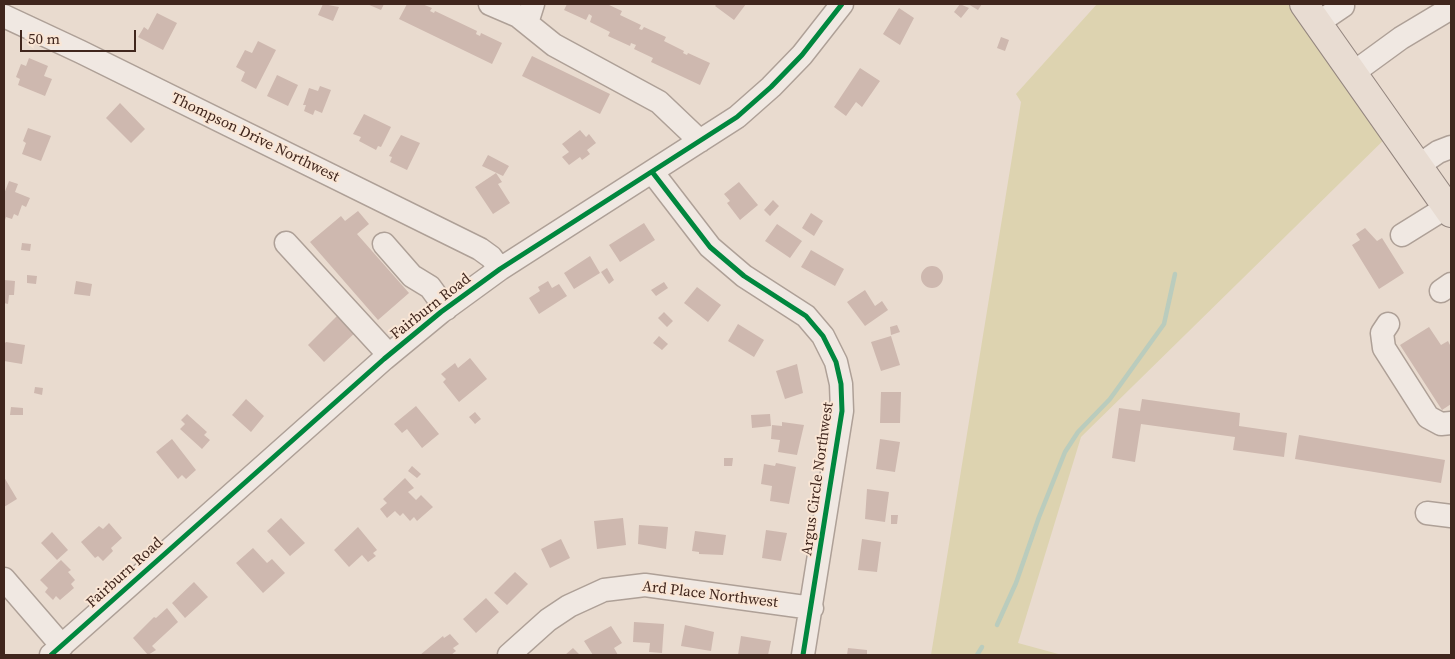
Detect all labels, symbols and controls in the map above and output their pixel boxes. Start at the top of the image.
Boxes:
scale bar [22,20,139,52]
text: 50 m [28,28,60,49]
street label: Thompson Drive Northwest [168,89,342,187]
street label: Fairburn Road [387,270,475,344]
street label: Argus Circle Northwest [798,401,838,557]
street label: Fairburn Road [83,534,167,612]
street label: Ard Place Northwest [641,578,779,612]

